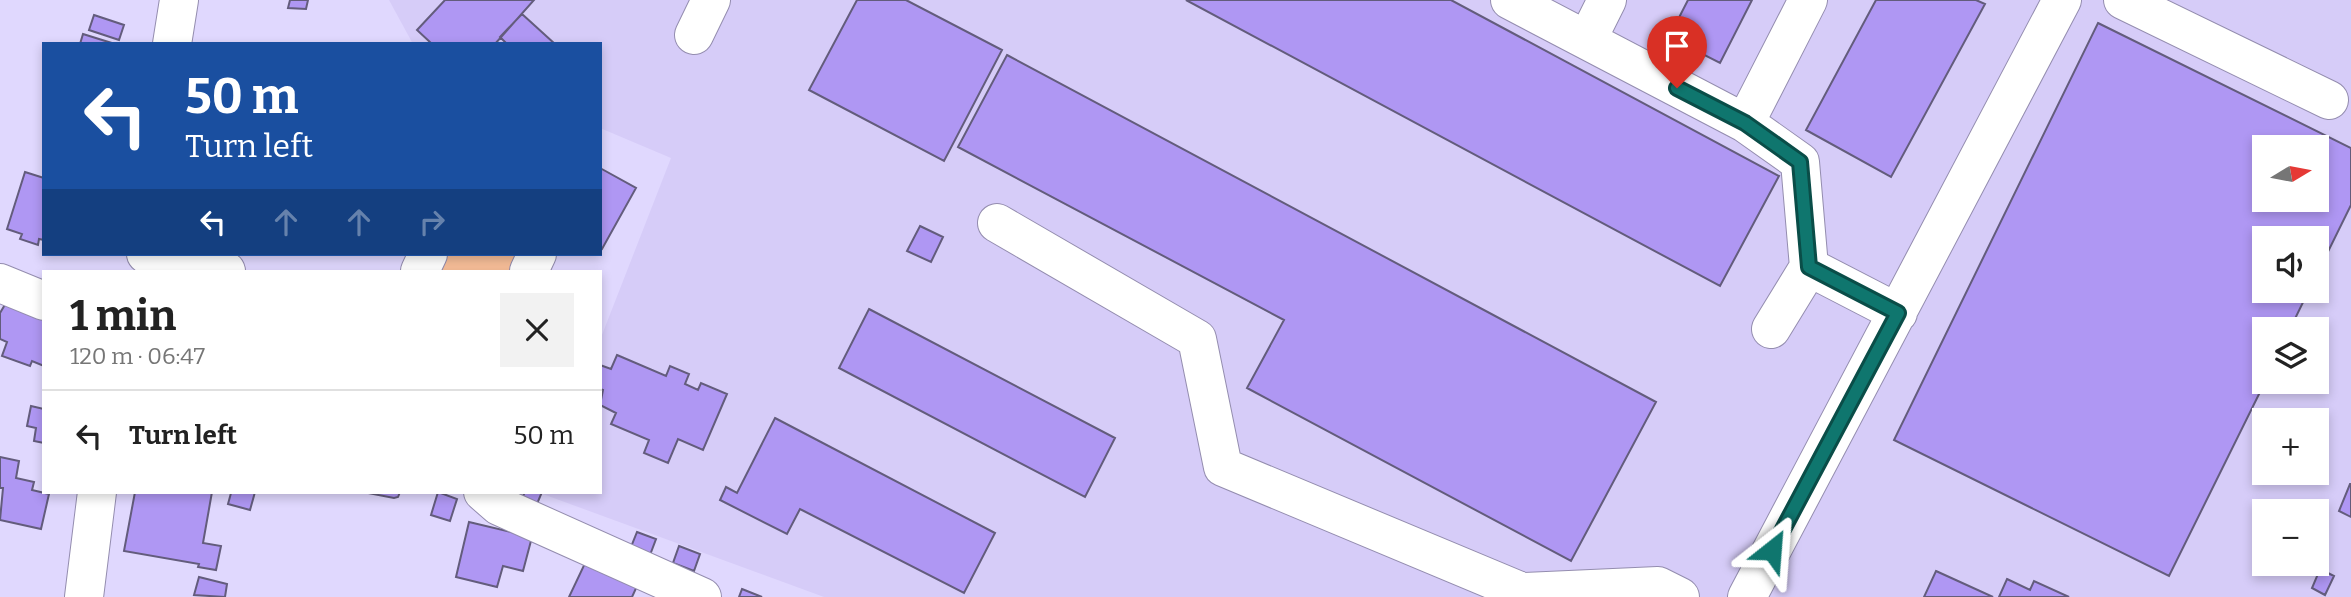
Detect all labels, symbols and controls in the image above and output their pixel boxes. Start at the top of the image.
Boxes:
pin [1647,16,1707,88]
icon: arrive [1658,27,1696,65]
text: 50 m [185,67,298,126]
icon: left [70,70,161,161]
text: Turn left [185,127,313,165]
north arrow [2252,135,2329,212]
map controls [2252,135,2329,576]
icon: left [194,203,232,241]
icon: ahead [267,203,305,241]
icon: ahead [340,203,378,241]
icon: right [413,203,451,241]
button: sound [2252,226,2329,303]
text: 1 min [70,291,176,341]
button: close [500,293,574,367]
button: layers [2252,317,2329,394]
text: 120 m · 06:47 [70,342,205,370]
button: + [2252,408,2329,485]
icon: left [70,417,108,455]
text: Turn left [129,420,237,451]
text: 50 m [513,420,574,451]
button: − [2252,499,2329,576]
position arrow [1735,513,1809,587]

